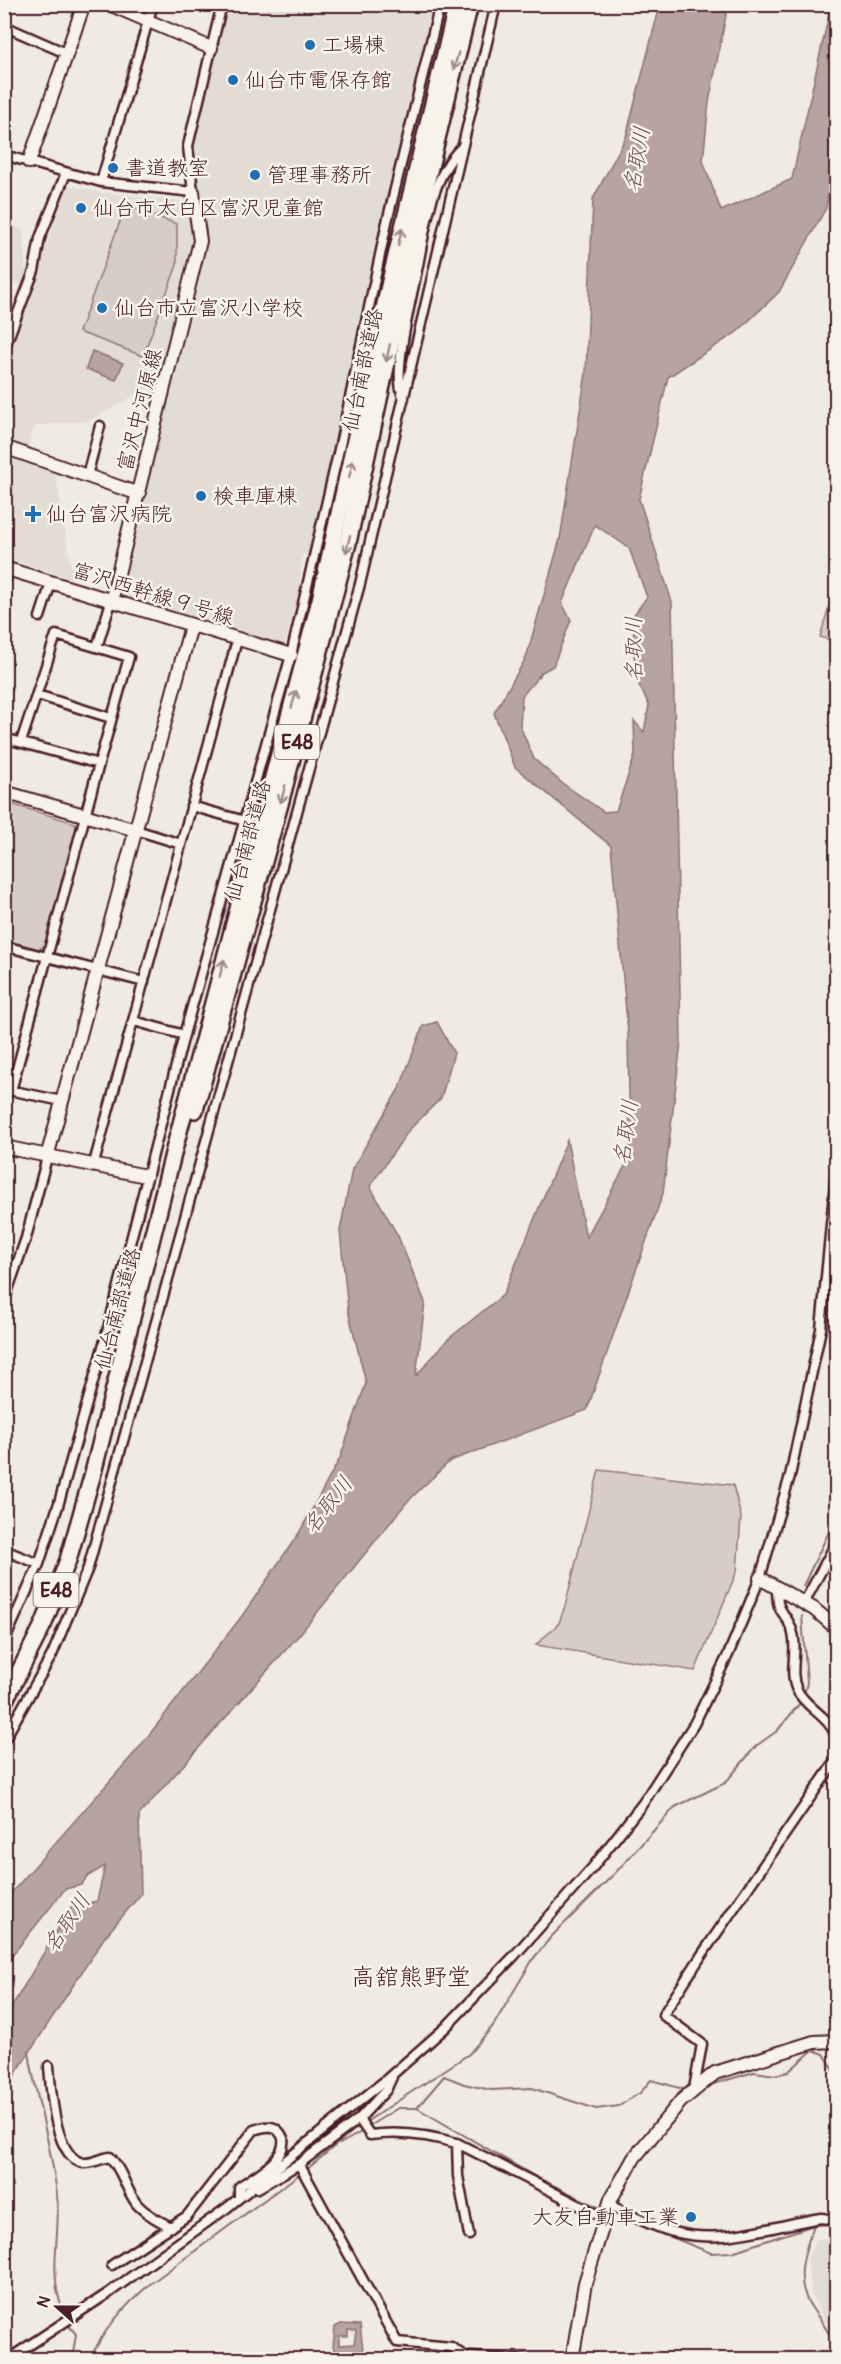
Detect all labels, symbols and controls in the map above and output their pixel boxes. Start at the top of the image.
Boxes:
place label: 工場棟 [322,32,385,59]
marker: 工場棟 [303,38,317,52]
one-way arrow [449,51,461,70]
place label: 仙台市電保存館 [245,67,392,94]
marker: 仙台市電保存館 [226,73,240,87]
water label: 名取川 [617,124,657,194]
place label: 書道教室 [125,155,209,182]
marker: 書道教室 [106,161,120,175]
place label: 管理事務所 [267,162,372,189]
marker: 管理事務所 [248,168,262,182]
place label: 仙台市太白区富沢児童館 [93,195,324,222]
marker: 仙台市太白区富沢児童館 [74,201,88,215]
one-way arrow [395,228,407,247]
place label: 仙台市立富沢小学校 [114,295,303,322]
marker: 仙台市立富沢小学校 [95,301,109,315]
street label: 仙台南部道路 [337,306,389,434]
one-way arrow [382,343,393,363]
street label: 富沢中河原線 [112,346,168,474]
one-way arrow [346,460,357,479]
place label: 検車庫棟 [213,483,297,510]
marker: 検車庫棟 [194,489,208,503]
place label: 仙台富沢病院 [46,501,172,528]
marker: 仙台富沢病院 [24,505,42,523]
one-way arrow [341,534,353,553]
street label: 富沢西幹線９号線 [69,557,237,631]
water label: 名取川 [620,616,648,682]
one-way arrow [288,690,300,709]
road number: E48 [274,725,320,759]
street label: 仙台南部道路 [219,777,277,905]
one-way arrow [277,784,288,803]
one-way arrow [216,959,228,978]
water label: 名取川 [608,1097,644,1167]
street label: 仙台南部道路 [89,1245,147,1373]
water label: 名取川 [297,1470,359,1540]
road number: E48 [34,1573,78,1607]
water label: 名取川 [37,1888,97,1958]
district label: 高舘熊野堂 [351,1963,471,1992]
place label: 大友自動車工業 [532,2204,679,2231]
marker: 大友自動車工業 [684,2210,698,2224]
north arrow [27,2277,87,2337]
text: N [33,2293,55,2311]

